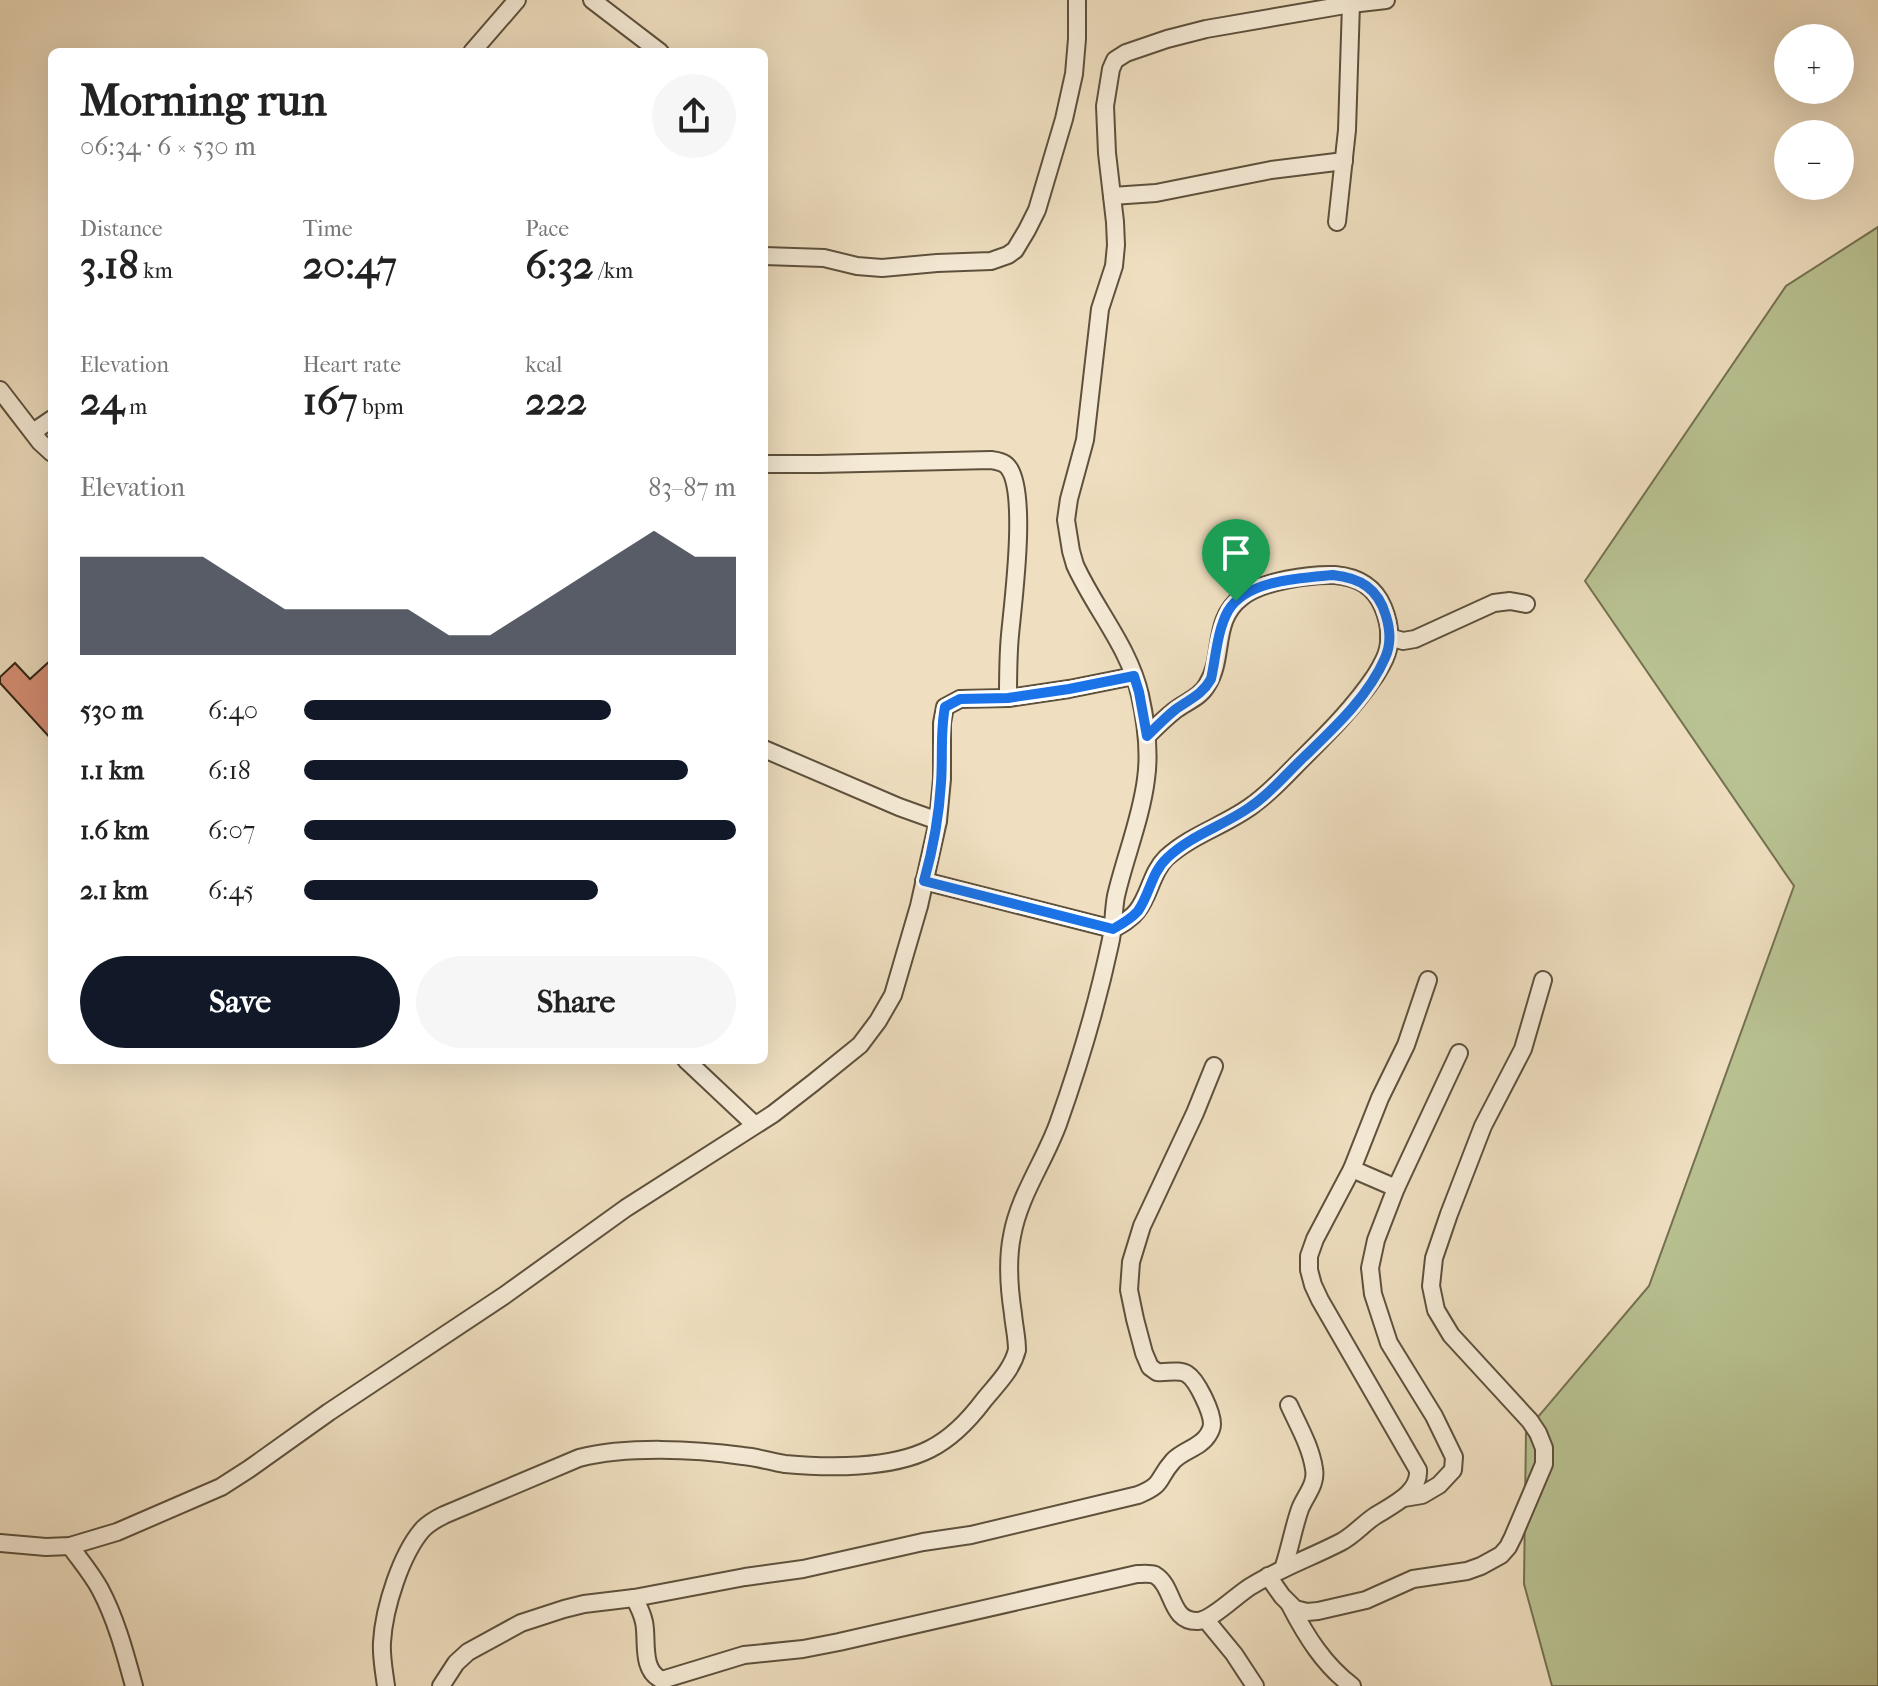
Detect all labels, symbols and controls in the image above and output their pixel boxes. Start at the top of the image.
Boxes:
map controls [1774,24,1854,200]
button: + [1774,24,1854,104]
button: share [652,74,736,158]
text: Morning run [80,75,327,126]
button: − [1774,120,1854,200]
text: 06:34 · 6 × 530 m [80,131,256,162]
text: Distance [80,216,163,242]
text: Time [303,216,353,242]
text: Pace [525,216,569,242]
text: 3.18 [80,242,138,288]
text: 20:47 [303,242,397,288]
text: 6:32 [525,242,594,288]
text: km [138,258,173,284]
text: /km [594,258,633,284]
text: Elevation [80,352,169,378]
text: Heart rate [303,352,401,378]
text: kcal [525,352,562,378]
text: 24 [80,378,124,424]
text: 167 [303,378,357,424]
text: 222 [525,378,587,424]
text: m [124,394,147,420]
text: bpm [357,394,404,420]
text: Elevation [80,472,185,503]
text: 83–87 m [648,472,736,503]
pin [1202,519,1270,601]
icon: arrive [1214,531,1258,575]
text: 530 m [80,695,143,726]
text: 6:40 [208,695,258,726]
text: 1.1 km [80,755,144,786]
text: 6:18 [208,755,251,786]
text: 1.6 km [80,815,149,846]
text: 6:07 [208,815,255,846]
text: 2.1 km [80,875,148,906]
text: 6:45 [208,875,254,906]
button: Save [80,956,400,1048]
button: Share [416,956,736,1048]

